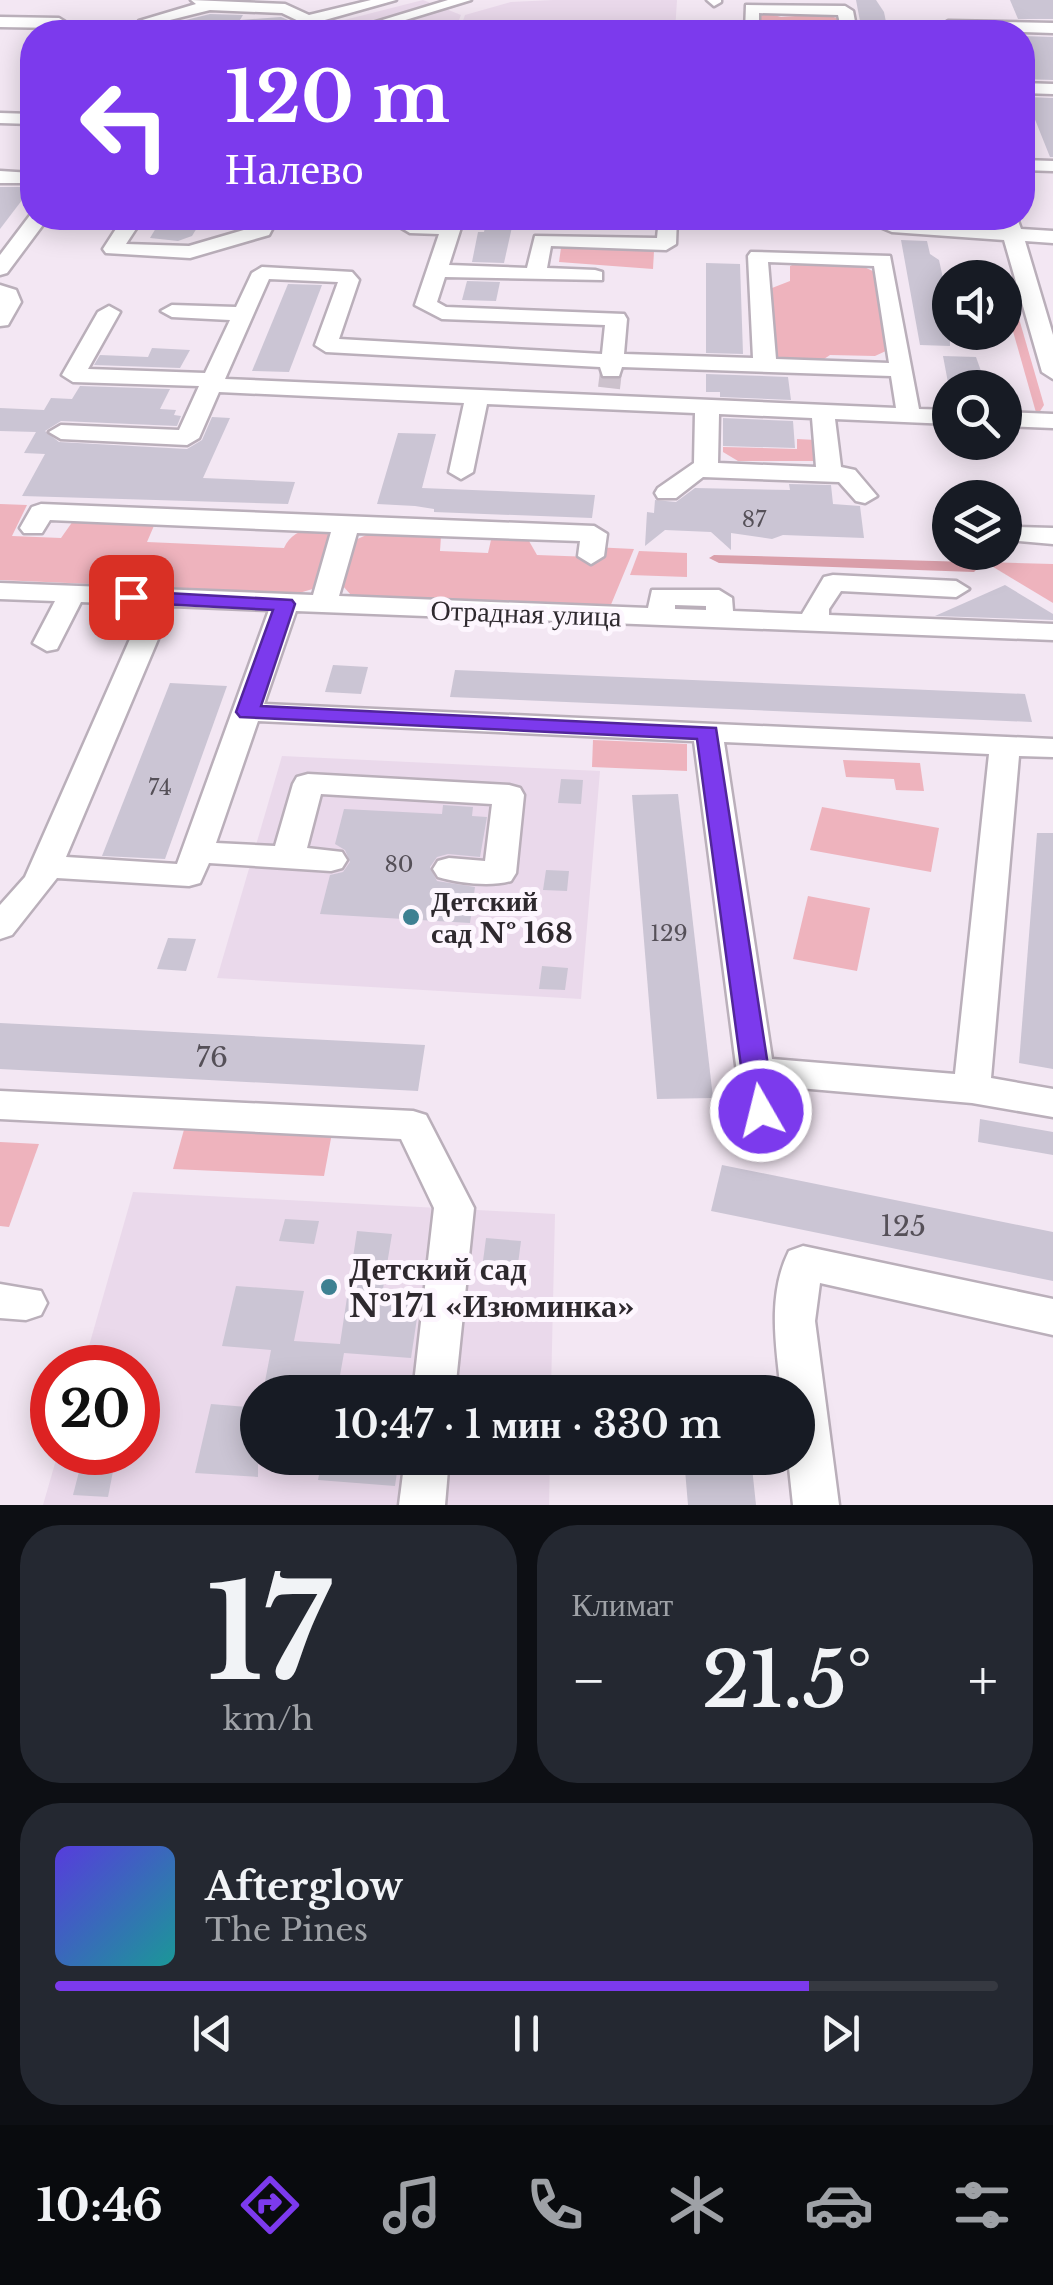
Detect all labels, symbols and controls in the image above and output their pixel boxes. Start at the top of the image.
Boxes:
text: 120 m [225,54,450,141]
icon: left [60,60,190,190]
text: Налево [225,140,364,196]
map controls [932,260,1022,570]
button: sound [932,260,1022,350]
button: search [932,370,1022,460]
button: layers [932,480,1022,570]
house number: 87 [742,506,767,533]
pin [89,555,174,640]
icon: arrive [104,570,159,625]
street label: Отрадная улица [430,593,623,634]
house number: 74 [148,774,172,801]
house number: 80 [384,851,414,878]
place label: Детский сад № 168 [431,884,573,951]
marker: Детский сад № 168 [400,906,422,928]
house number: 129 [650,920,688,947]
house number: 76 [196,1040,228,1075]
position arrow [709,1059,813,1163]
house number: 125 [880,1209,926,1244]
place label: Детский сад №171 «Изюминка» [349,1249,635,1326]
marker: Детский сад №171 «Изюминка» [318,1276,340,1298]
speed limit sign: 20 [30,1345,160,1475]
text: 10:47 · 1 мин · 330 m [334,1401,721,1448]
text: 17 [206,1553,330,1714]
text: Климат [572,1585,673,1625]
text: 21.5° [702,1634,872,1727]
text: − [572,1647,606,1715]
text: + [968,1647,998,1715]
text: km/h [223,1699,314,1739]
text: Afterglow [205,1863,403,1910]
text: The Pines [205,1910,368,1950]
icon: previous [185,2006,240,2061]
icon: pause [499,2006,554,2061]
icon: next [813,2006,868,2061]
icon: directions [235,2170,305,2240]
icon: music [377,2170,447,2240]
icon: phone [520,2170,590,2240]
icon: climate [662,2170,732,2240]
icon: car [804,2170,874,2240]
icon: filters [947,2170,1017,2240]
text: 10:46 [36,2177,163,2233]

